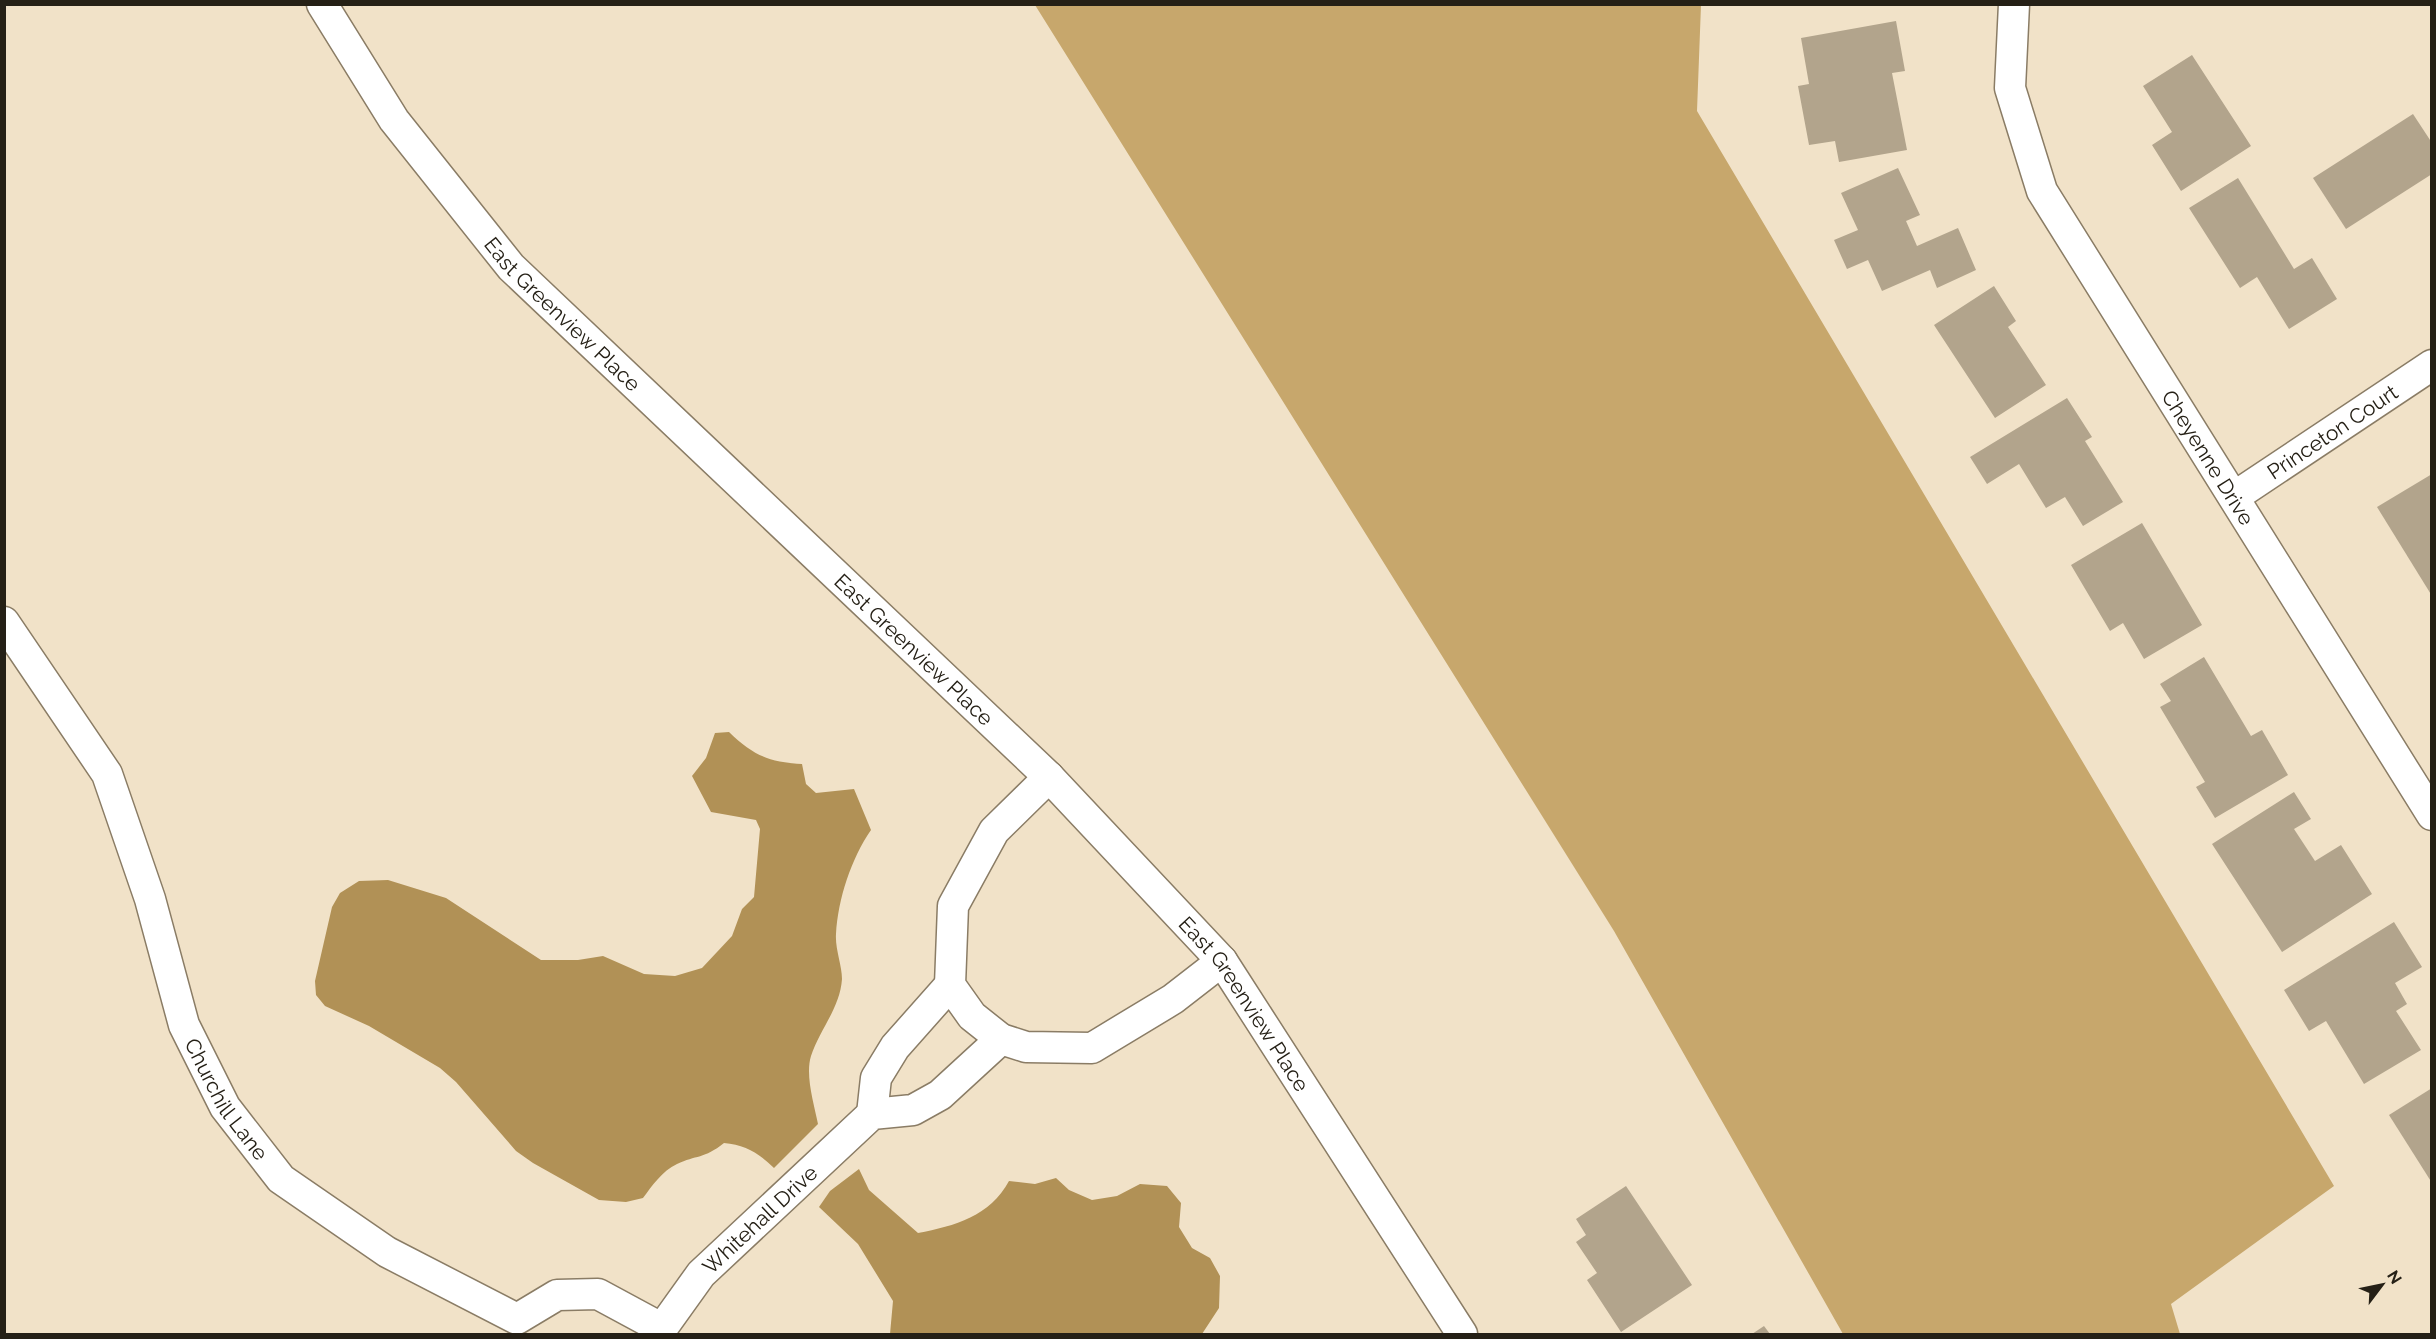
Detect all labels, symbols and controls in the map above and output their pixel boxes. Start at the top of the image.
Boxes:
street label: East Greenview Place [479,232,646,396]
street label: Princeton Court [2262,379,2402,484]
street label: Cheyenne Drive [2157,385,2260,529]
street label: East Greenview Place [830,568,999,730]
street label: East Greenview Place [1174,911,1315,1096]
street label: Churchill Lane [180,1034,274,1165]
street label: Whitehall Drive [697,1160,822,1279]
north arrow [2352,1255,2412,1315]
text: N [2383,1267,2406,1288]

